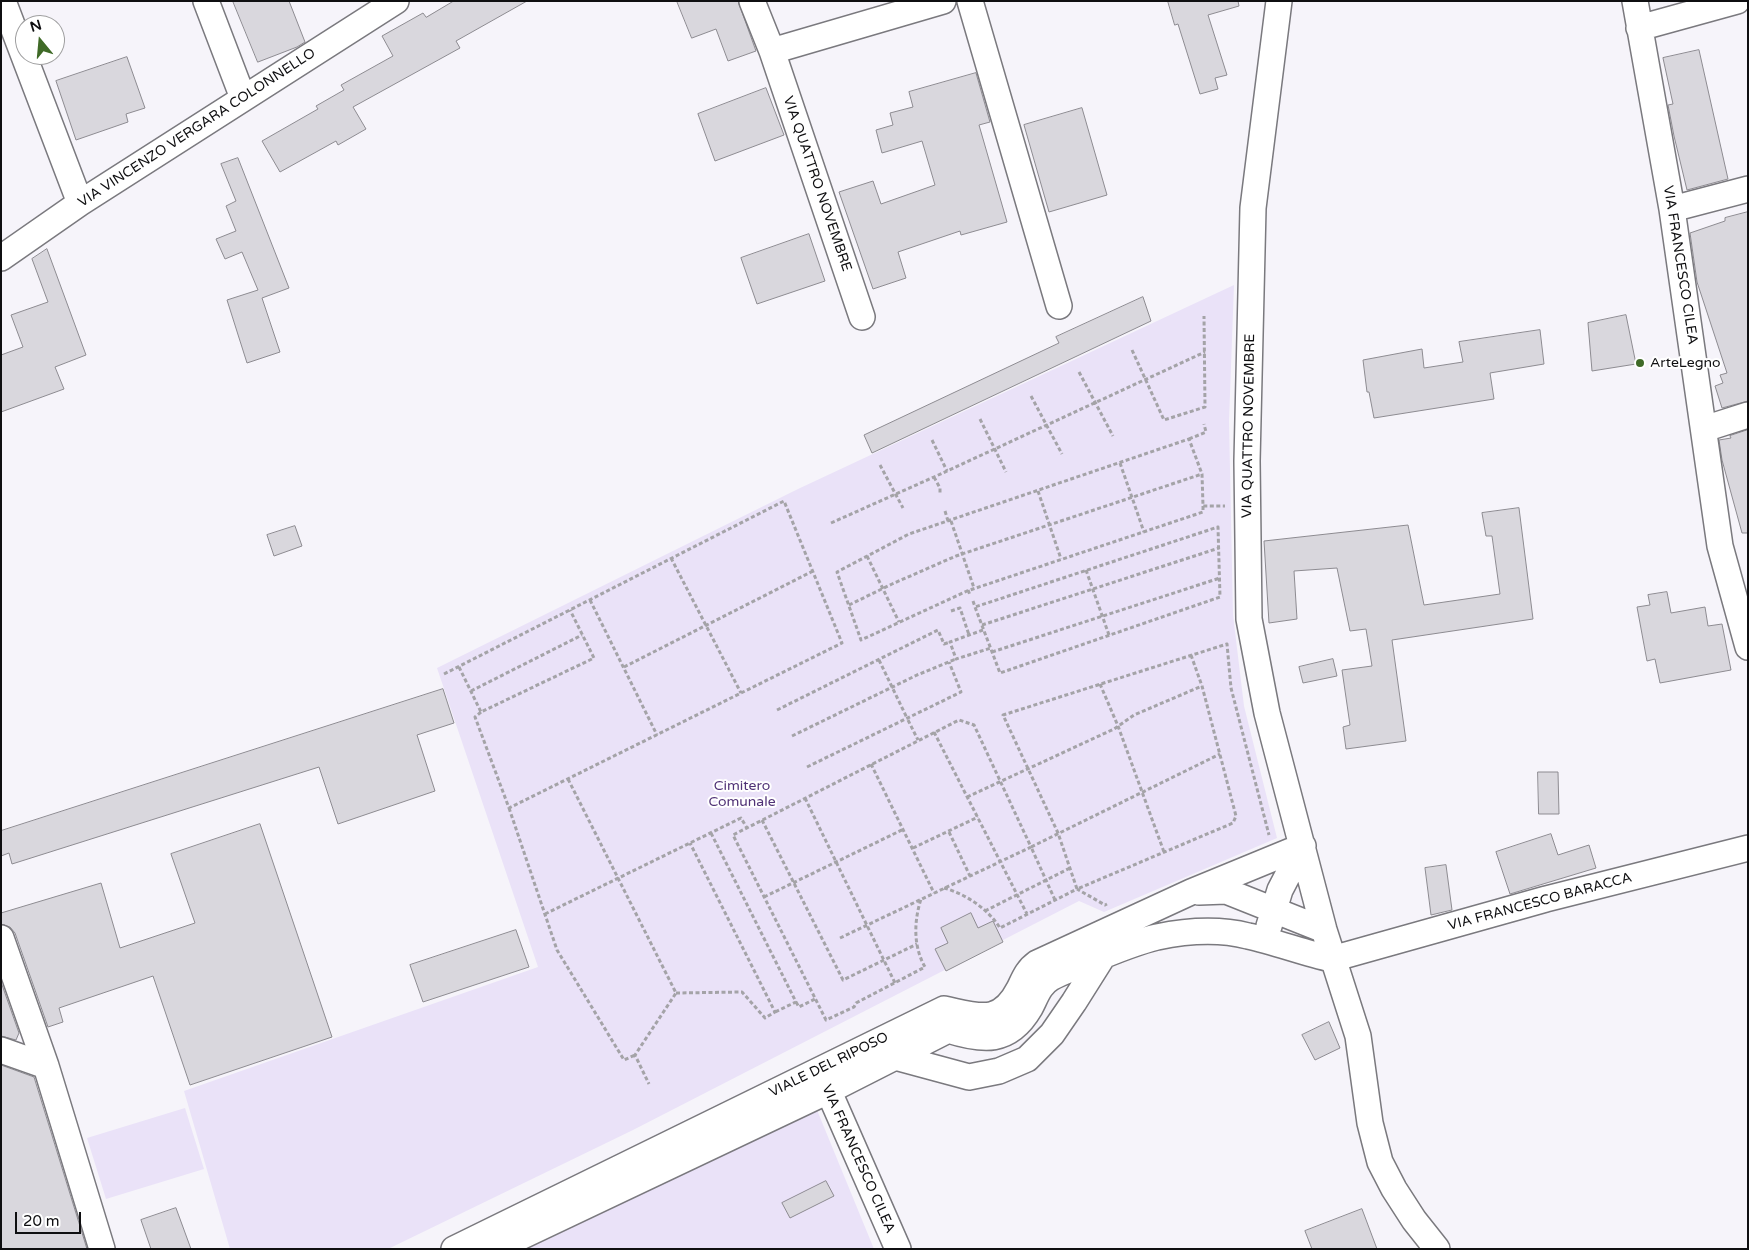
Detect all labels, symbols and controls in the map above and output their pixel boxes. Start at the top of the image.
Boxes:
north arrow [15,15,65,65]
text: N [28,16,44,36]
street label: VIA VINCENZO VERGARA COLONNELLO [75,45,319,211]
street label: VIA QUATTRO NOVEMBRE [779,94,855,274]
street label: VIA FRANCESCO CILEA [1659,184,1701,346]
street label: VIA QUATTRO NOVEMBRE [1239,334,1259,518]
place label: ArteLegno [1650,355,1721,371]
marker: ArteLegno [1634,357,1646,369]
park label: Cimitero Comunale [708,778,776,810]
street label: VIA FRANCESCO BARACCA [1446,869,1634,935]
street label: VIALE DEL RIPOSO [767,1029,891,1101]
street label: VIA FRANCESCO CILEA [818,1082,898,1236]
scale bar [18,1202,84,1234]
text: 20 m [23,1212,60,1230]

